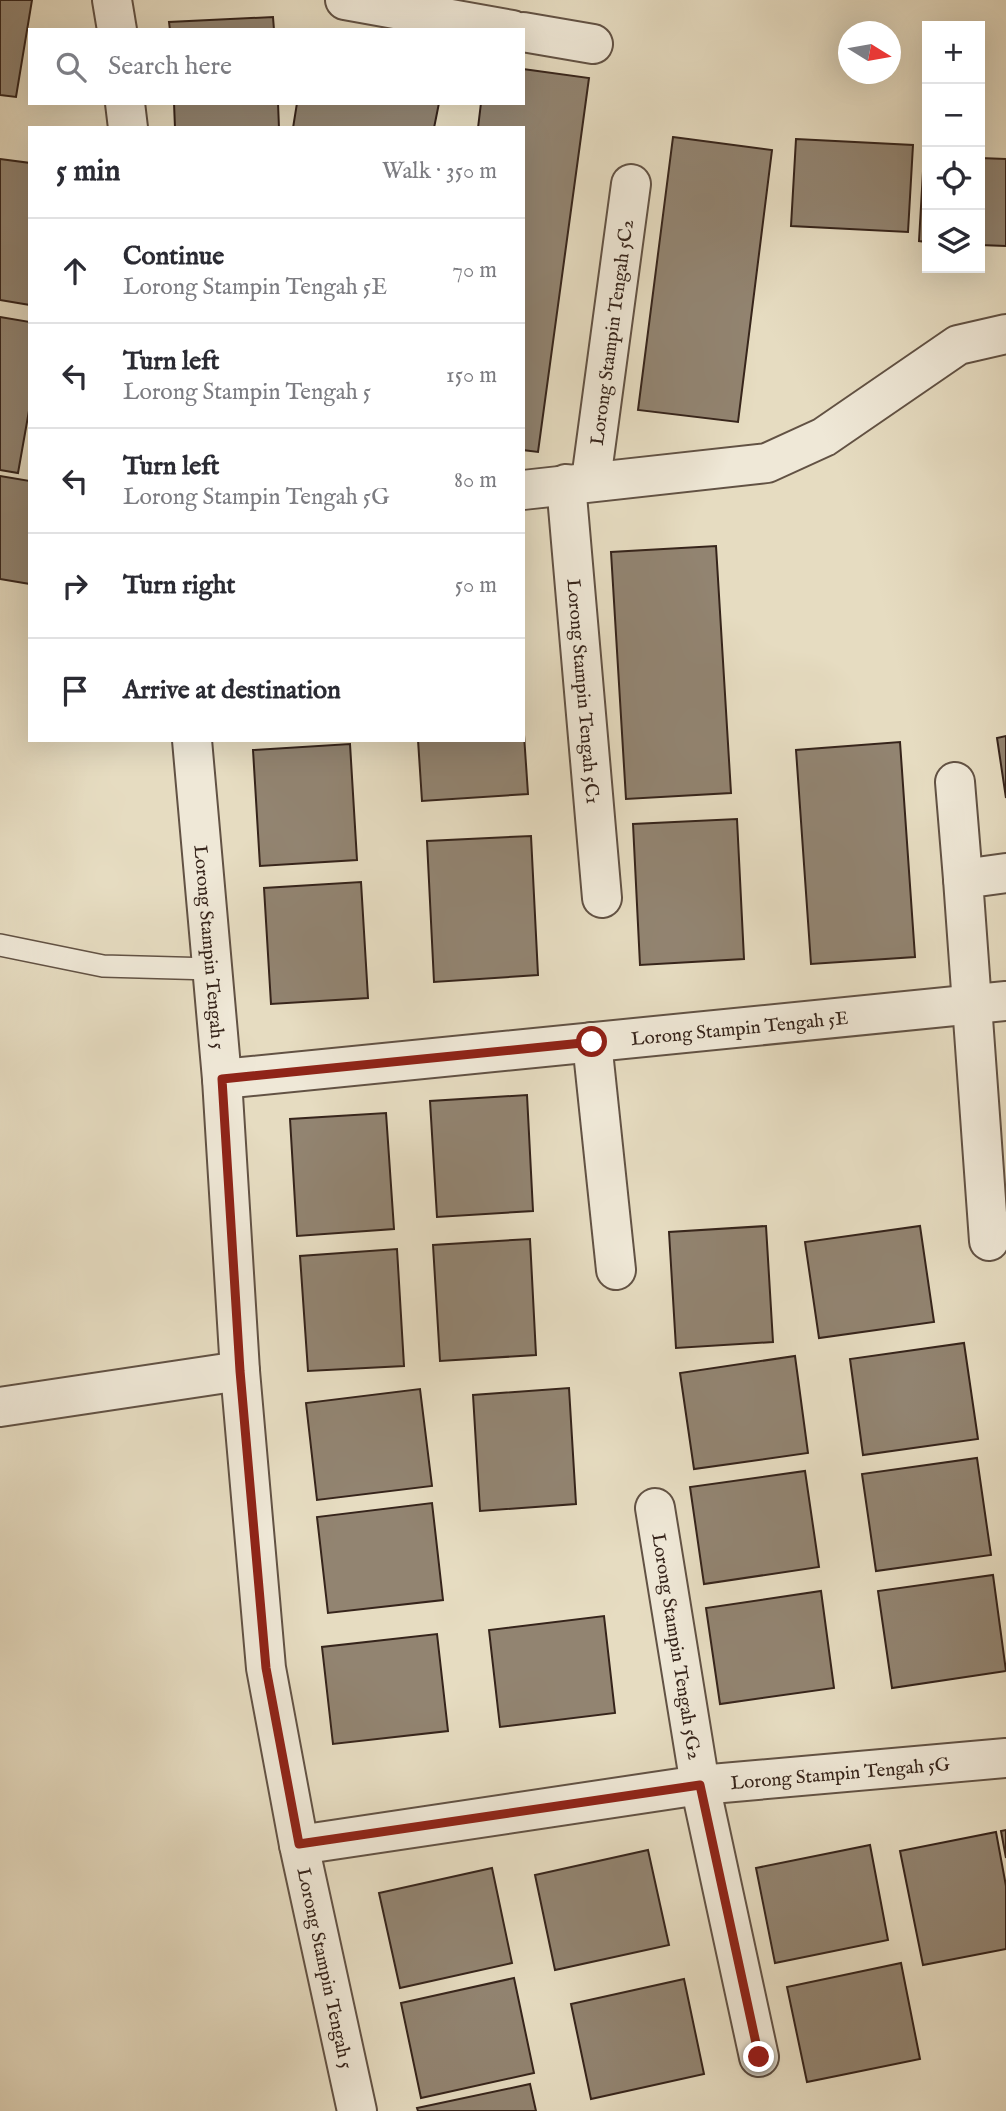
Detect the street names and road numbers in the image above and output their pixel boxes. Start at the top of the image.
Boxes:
street label: Lorong Stampin Tengah 5C2 [586,218,640,447]
street label: Lorong Stampin Tengah 5C1 [560,578,604,805]
street label: Lorong Stampin Tengah 5 [187,844,229,1051]
street label: Lorong Stampin Tengah 5E [630,1007,849,1052]
street label: Lorong Stampin Tengah 5G2 [645,1531,706,1762]
street label: Lorong Stampin Tengah 5G [729,1753,951,1796]
street label: Lorong Stampin Tengah 5 [290,1866,357,2071]

